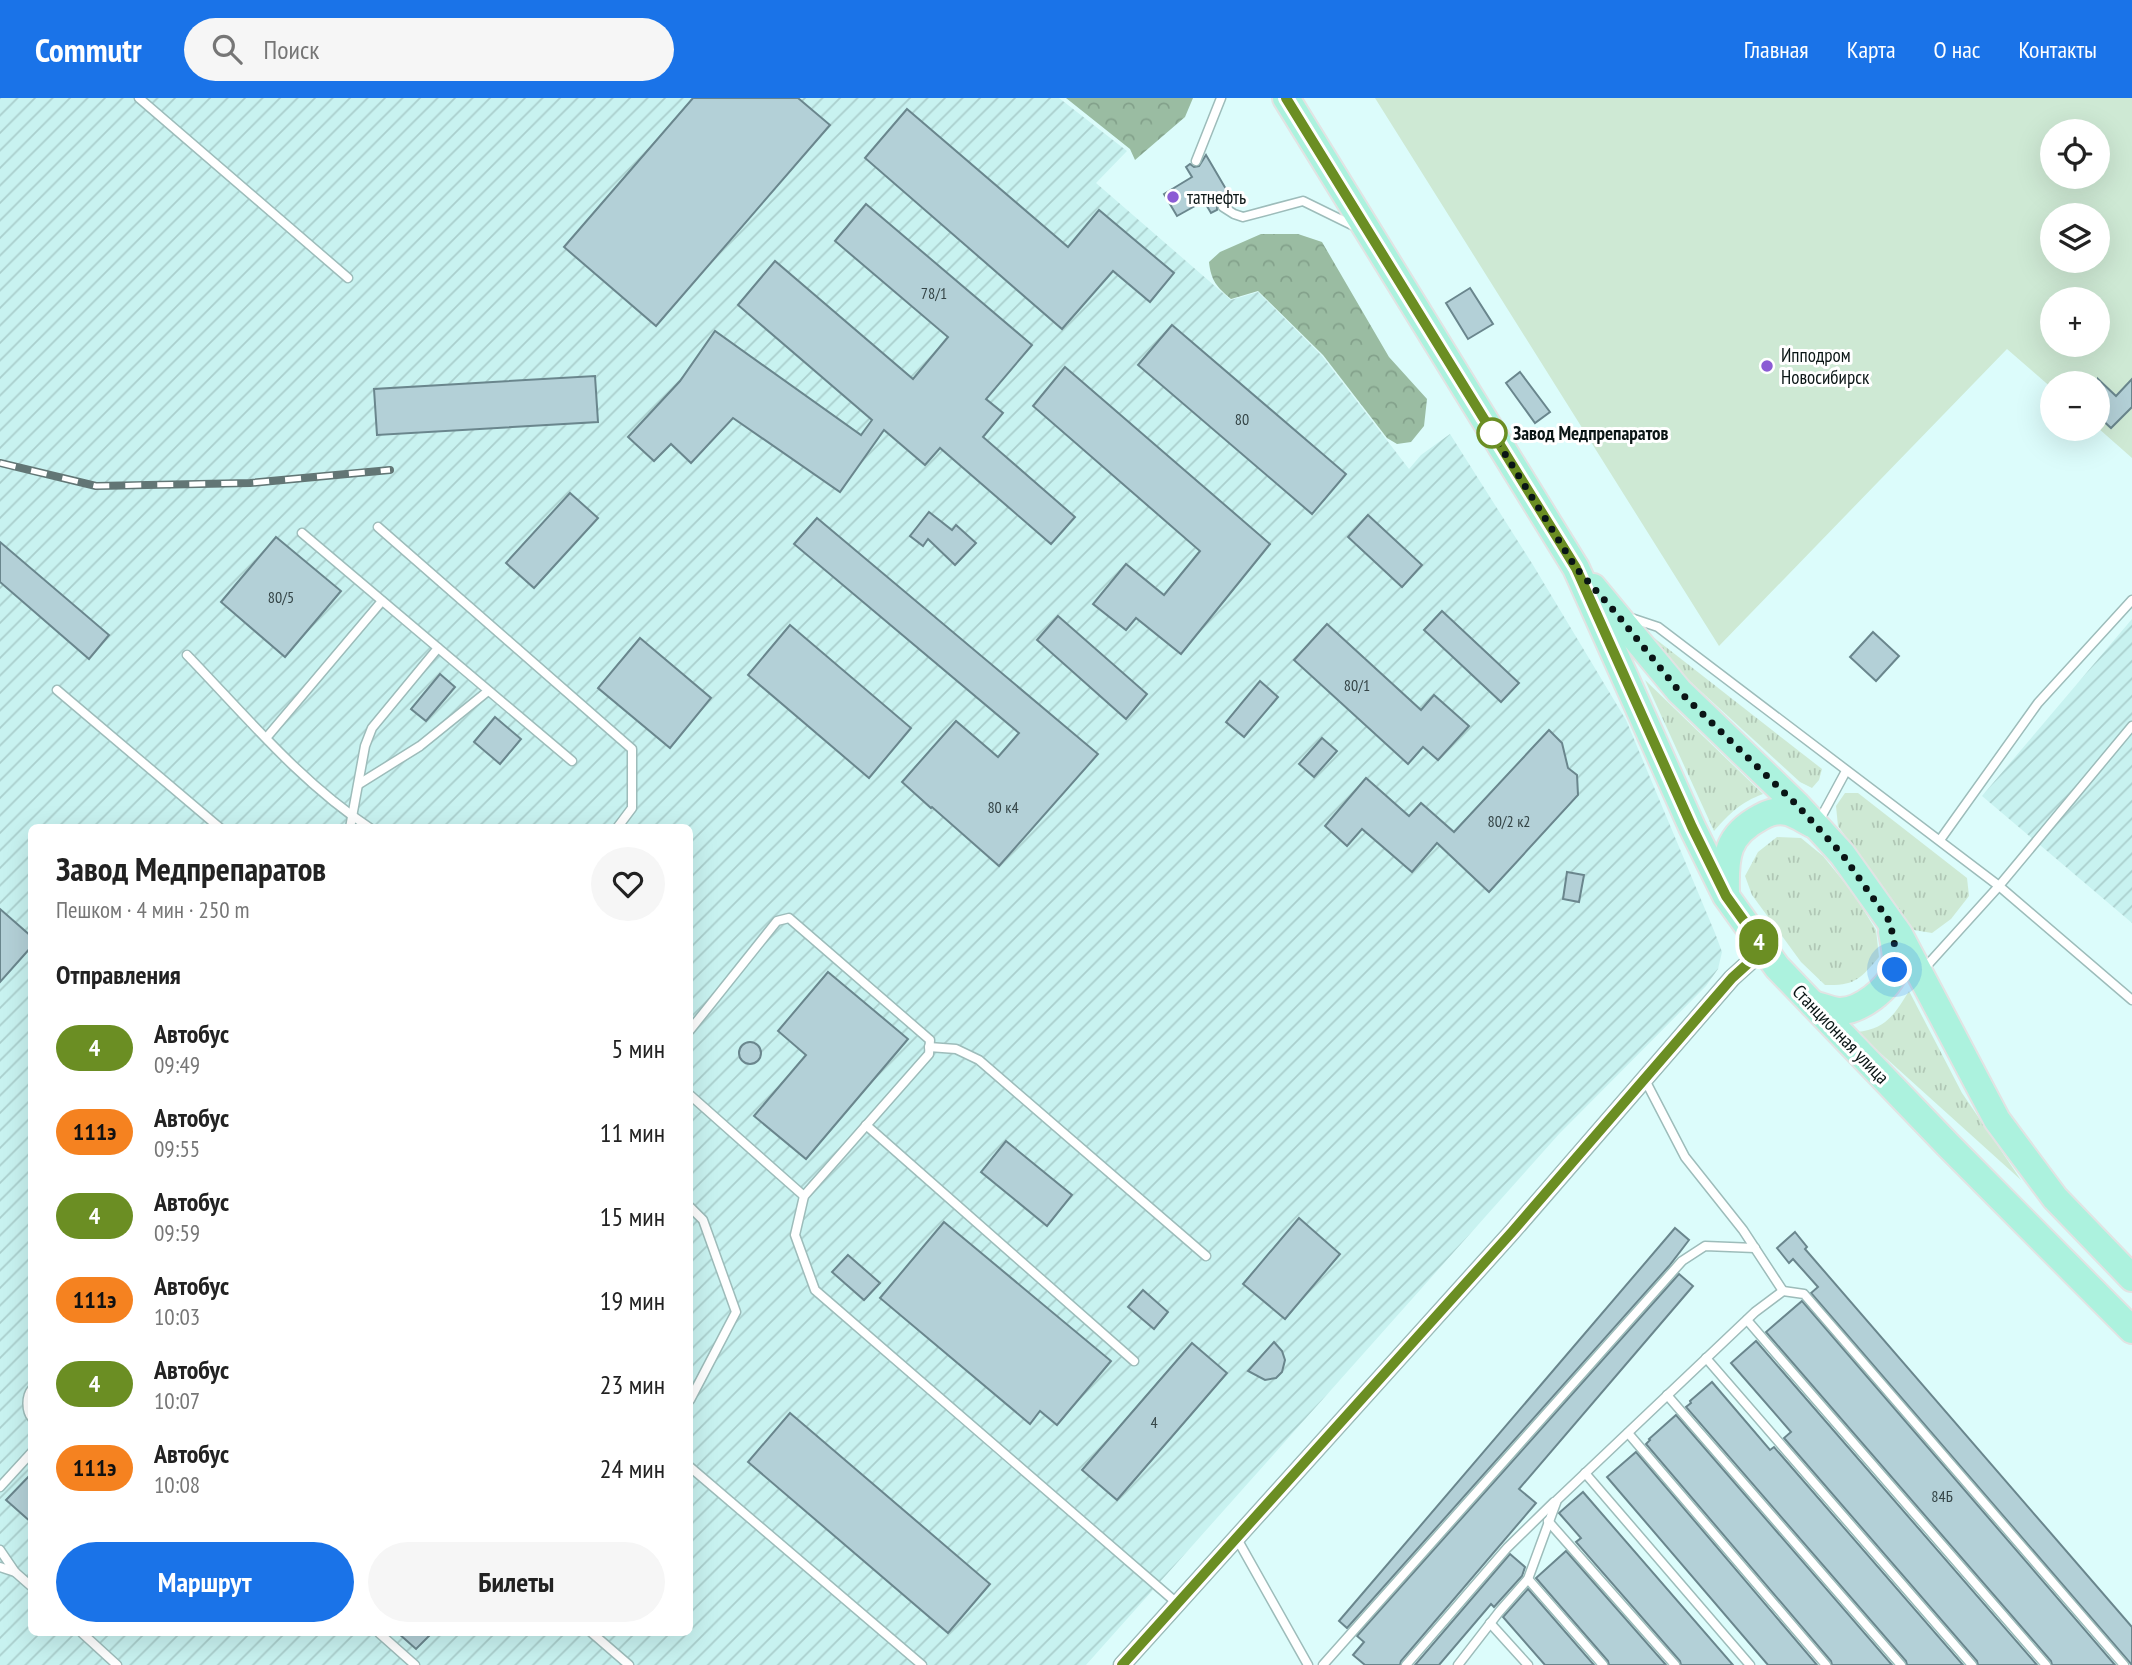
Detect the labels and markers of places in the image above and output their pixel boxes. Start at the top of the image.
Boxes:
place label: татнефть [1187,185,1246,209]
marker: татнефть [1165,189,1181,205]
place label: Ипподром Новосибирск [1781,343,1870,389]
marker: Ипподром Новосибирск [1759,358,1775,374]
marker: Завод Медпрепаратов [1477,418,1507,448]
place label: Завод Медпрепаратов [1513,421,1669,445]

